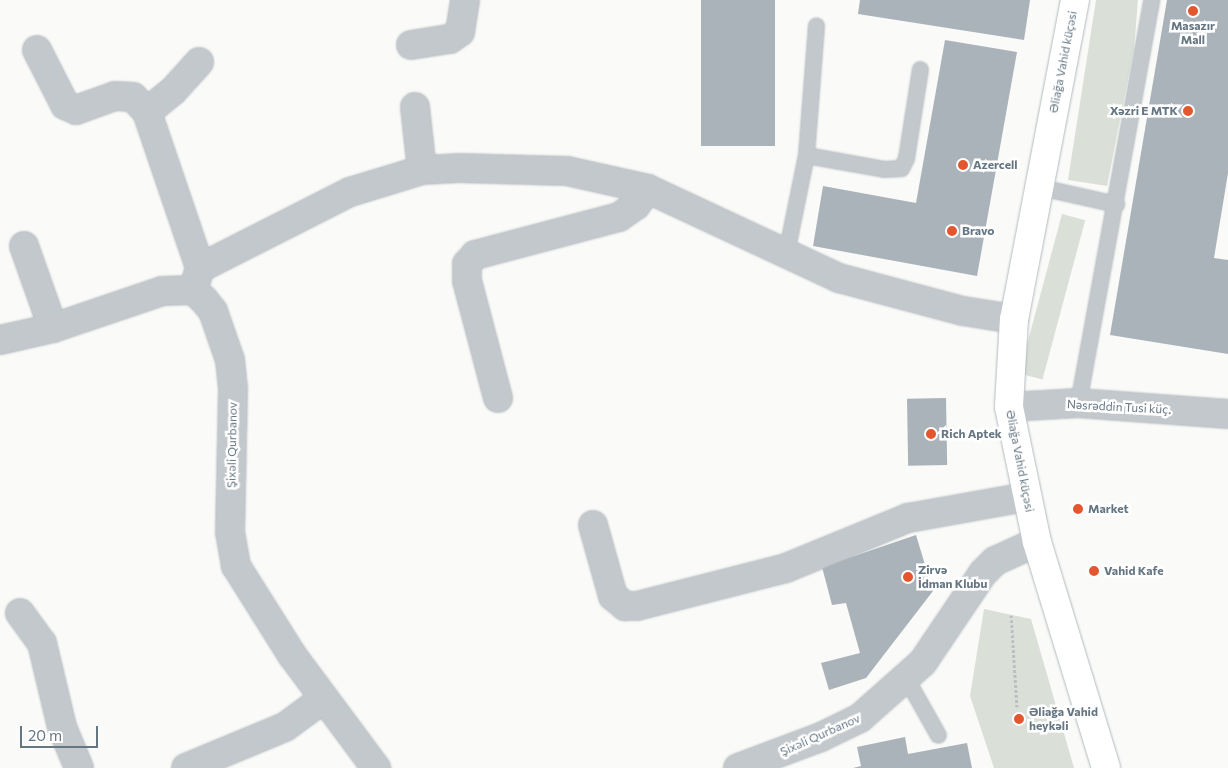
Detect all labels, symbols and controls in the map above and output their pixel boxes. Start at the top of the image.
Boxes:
marker: Masazır Mall [1187,5,1199,17]
street label: Əliağa Vahid küçəsi [1046,10,1080,114]
place label: Masazır Mall [1171,19,1215,47]
place label: Xəzri E MTK [1110,104,1178,118]
marker: Xəzri E MTK [1182,105,1194,117]
place label: Azercell [973,158,1018,172]
marker: Azercell [957,159,969,171]
place label: Bravo [962,224,994,238]
marker: Bravo [946,225,958,237]
street label: Nəsrəddin Tusi küç. [1067,397,1171,417]
street label: Şixəli Qurbanov [224,402,240,488]
street label: Əliağa Vahid küçəsi [1003,409,1037,513]
place label: Rich Aptek [941,427,1002,441]
marker: Rich Aptek [925,428,937,440]
place label: Market [1088,502,1129,516]
marker: Market [1072,503,1084,515]
place label: Zirvə İdman Klubu [918,563,987,591]
place label: Vahid Kafe [1104,564,1163,578]
marker: Vahid Kafe [1088,565,1100,577]
marker: Zirvə İdman Klubu [902,571,914,583]
place label: Əliağa Vahid heykəli [1029,705,1098,733]
street label: Şixəli Qurbanov [778,711,862,759]
marker: Əliağa Vahid heykəli [1013,713,1025,725]
scale bar [22,716,100,748]
text: 20 m [28,726,62,744]

